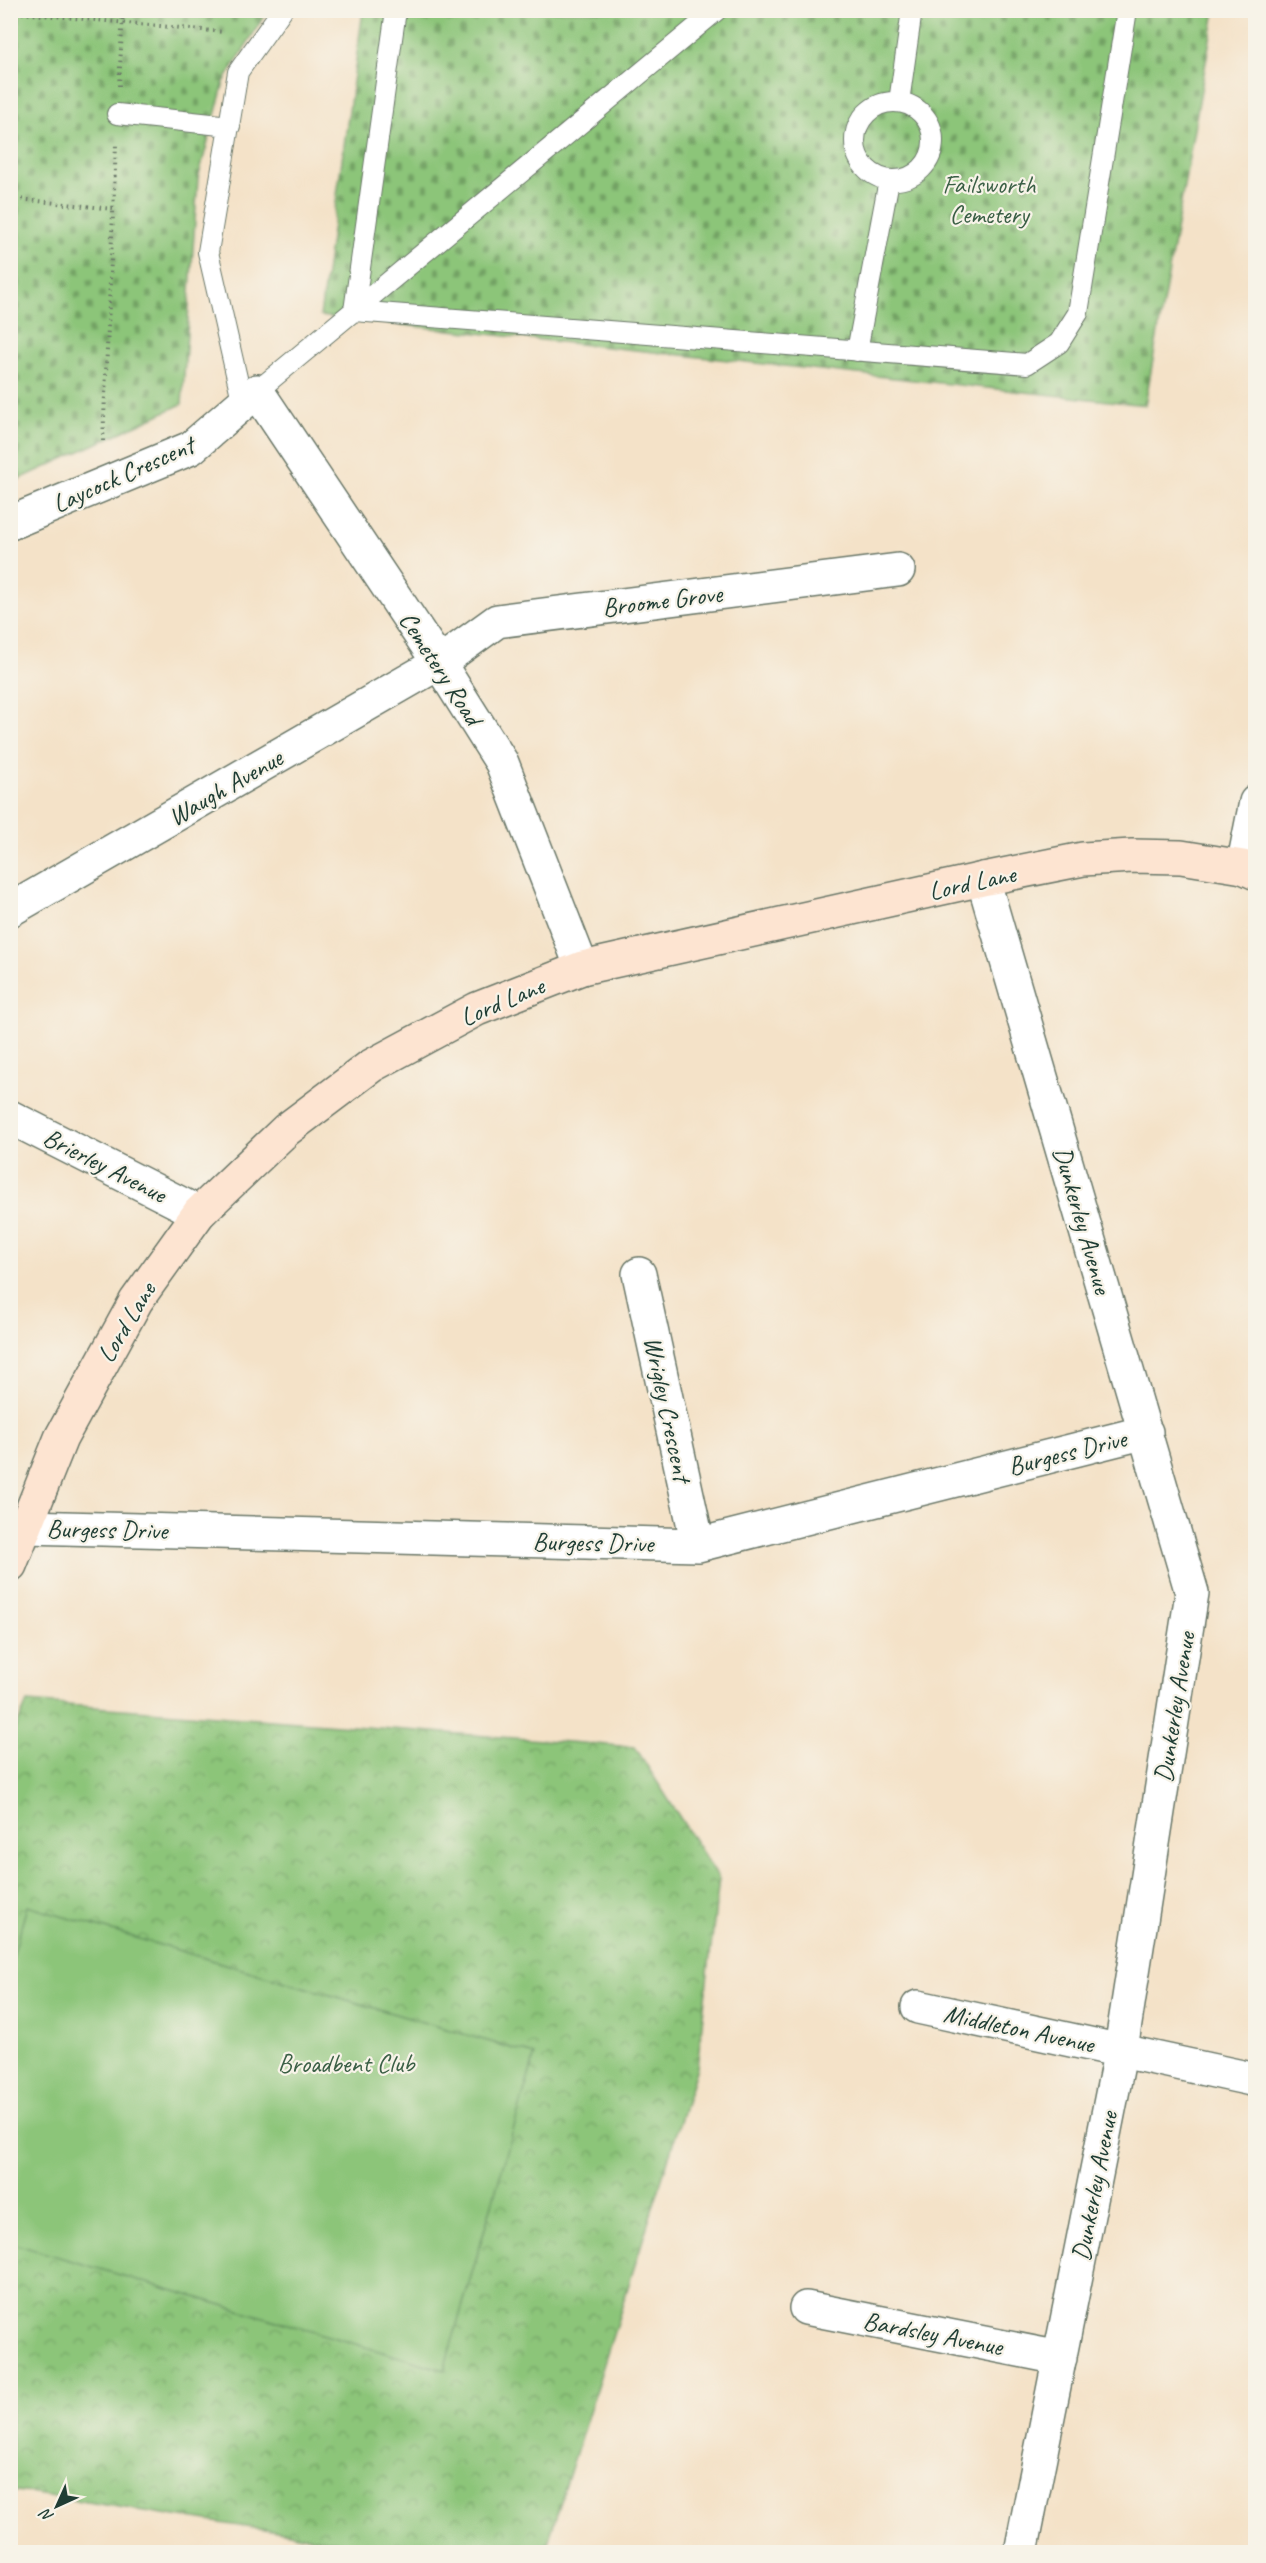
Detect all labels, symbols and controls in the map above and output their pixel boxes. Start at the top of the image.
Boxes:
park label: Failsworth Cemetery [943,168,1037,231]
street label: Laycock Crescent [47,427,202,520]
street label: Broome Grove [600,577,725,624]
street label: Cemetery Road [392,605,492,734]
street label: Waugh Avenue [162,741,290,833]
street label: Lord Lane [926,857,1020,908]
street label: Lord Lane [455,969,550,1034]
street label: Brierley Avenue [38,1120,173,1211]
street label: Dunkerley Avenue [1046,1143,1120,1299]
street label: Lord Lane [90,1275,164,1368]
street label: Wrigley Crescent [636,1334,700,1488]
street label: Burgess Drive [1005,1421,1132,1483]
street label: Burgess Drive [46,1512,170,1547]
street label: Burgess Drive [532,1525,656,1560]
street label: Dunkerley Avenue [1146,1628,1203,1784]
street label: Middleton Avenue [941,1996,1099,2061]
park label: Broadbent Club [278,2047,416,2080]
street label: Dunkerley Avenue [1064,2107,1125,2264]
street label: Bardsley Avenue [861,2304,1007,2363]
north arrow [27,2476,87,2536]
text: N [34,2503,58,2526]

